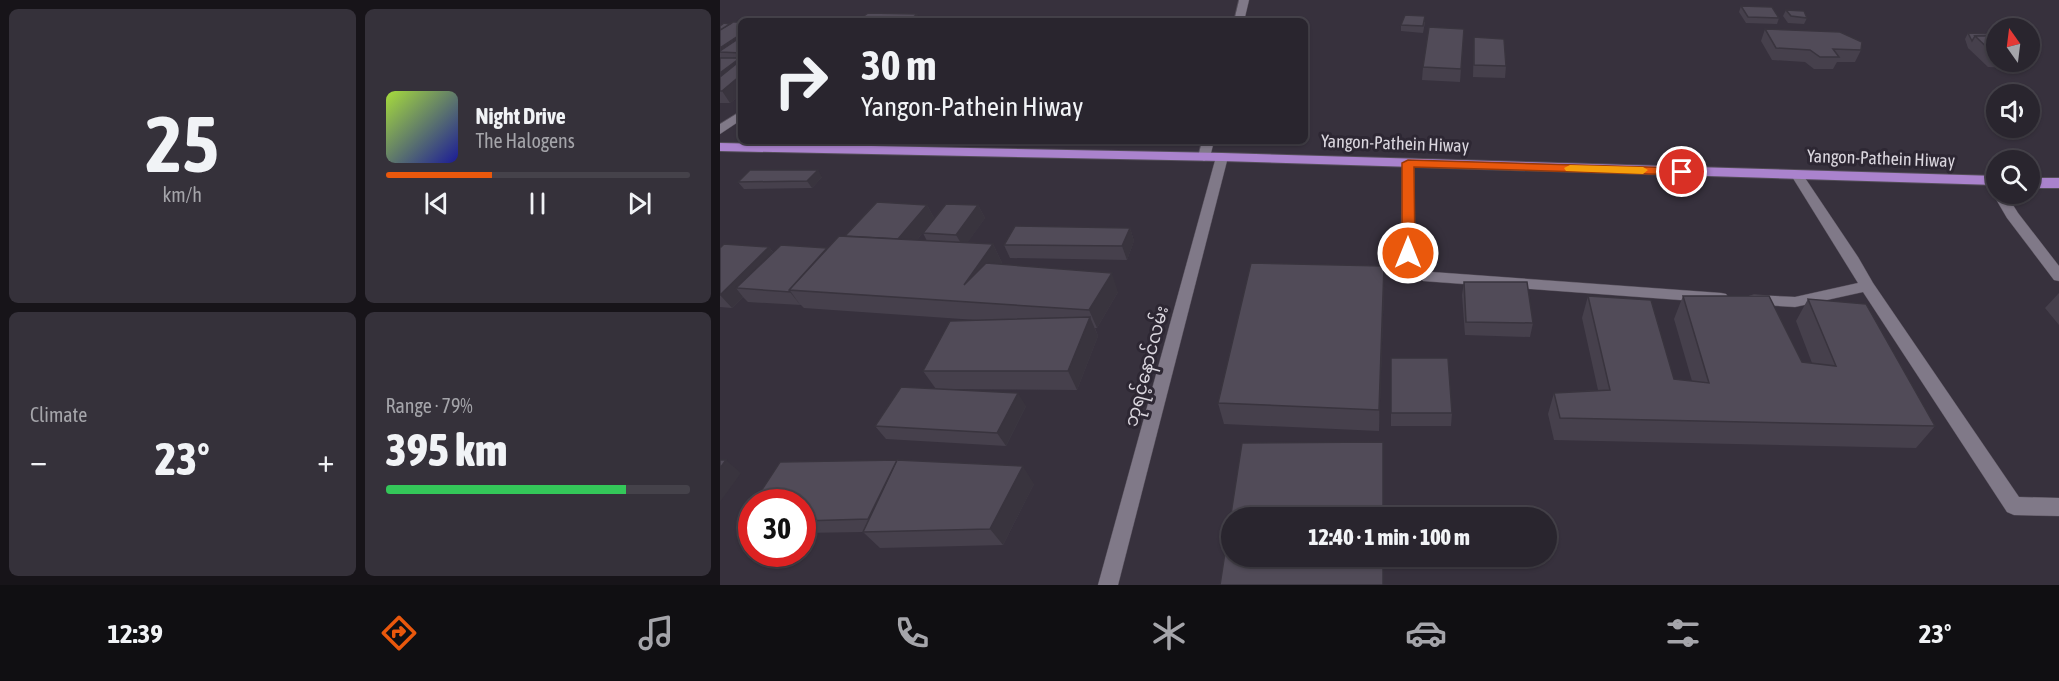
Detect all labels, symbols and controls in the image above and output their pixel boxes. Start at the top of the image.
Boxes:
north arrow [1986,18,2040,72]
map controls [1986,18,2040,204]
text: 30 m [861,41,936,89]
icon: right [762,42,840,120]
button: sound [1986,84,2040,138]
text: Yangon-Pathein Hiway [861,91,1083,122]
text: 25 [146,99,219,189]
text: Night Drive [476,103,566,129]
text: The Halogens [476,129,575,152]
street label: Yangon-Pathein Hiway [1321,130,1469,156]
street label: Yangon-Pathein Hiway [1807,145,1955,171]
pin [1656,146,1707,197]
button: search [1986,150,2040,204]
icon: arrive [1665,155,1698,188]
text: km/h [162,183,202,206]
icon: previous [420,187,453,220]
icon: pause [521,187,554,220]
icon: next [623,187,656,220]
position arrow [1376,221,1440,285]
street label: ဘုရင့်နောင်လမ်း [1118,303,1177,430]
text: Range · 79% [386,394,473,417]
text: Climate [30,403,87,426]
text: 395 km [386,424,507,476]
text: 23° [155,433,210,485]
text: − [30,441,47,479]
text: + [317,441,334,479]
speed limit sign: 30 [738,489,816,567]
text: 12:40 · 1 min · 100 m [1308,524,1470,550]
icon: directions [378,612,420,654]
icon: music [635,612,677,654]
icon: phone [891,612,933,654]
icon: climate [1148,612,1190,654]
icon: car [1405,612,1447,654]
icon: filters [1662,612,1704,654]
text: 12:39 [107,618,163,649]
text: 23° [1919,618,1952,649]

